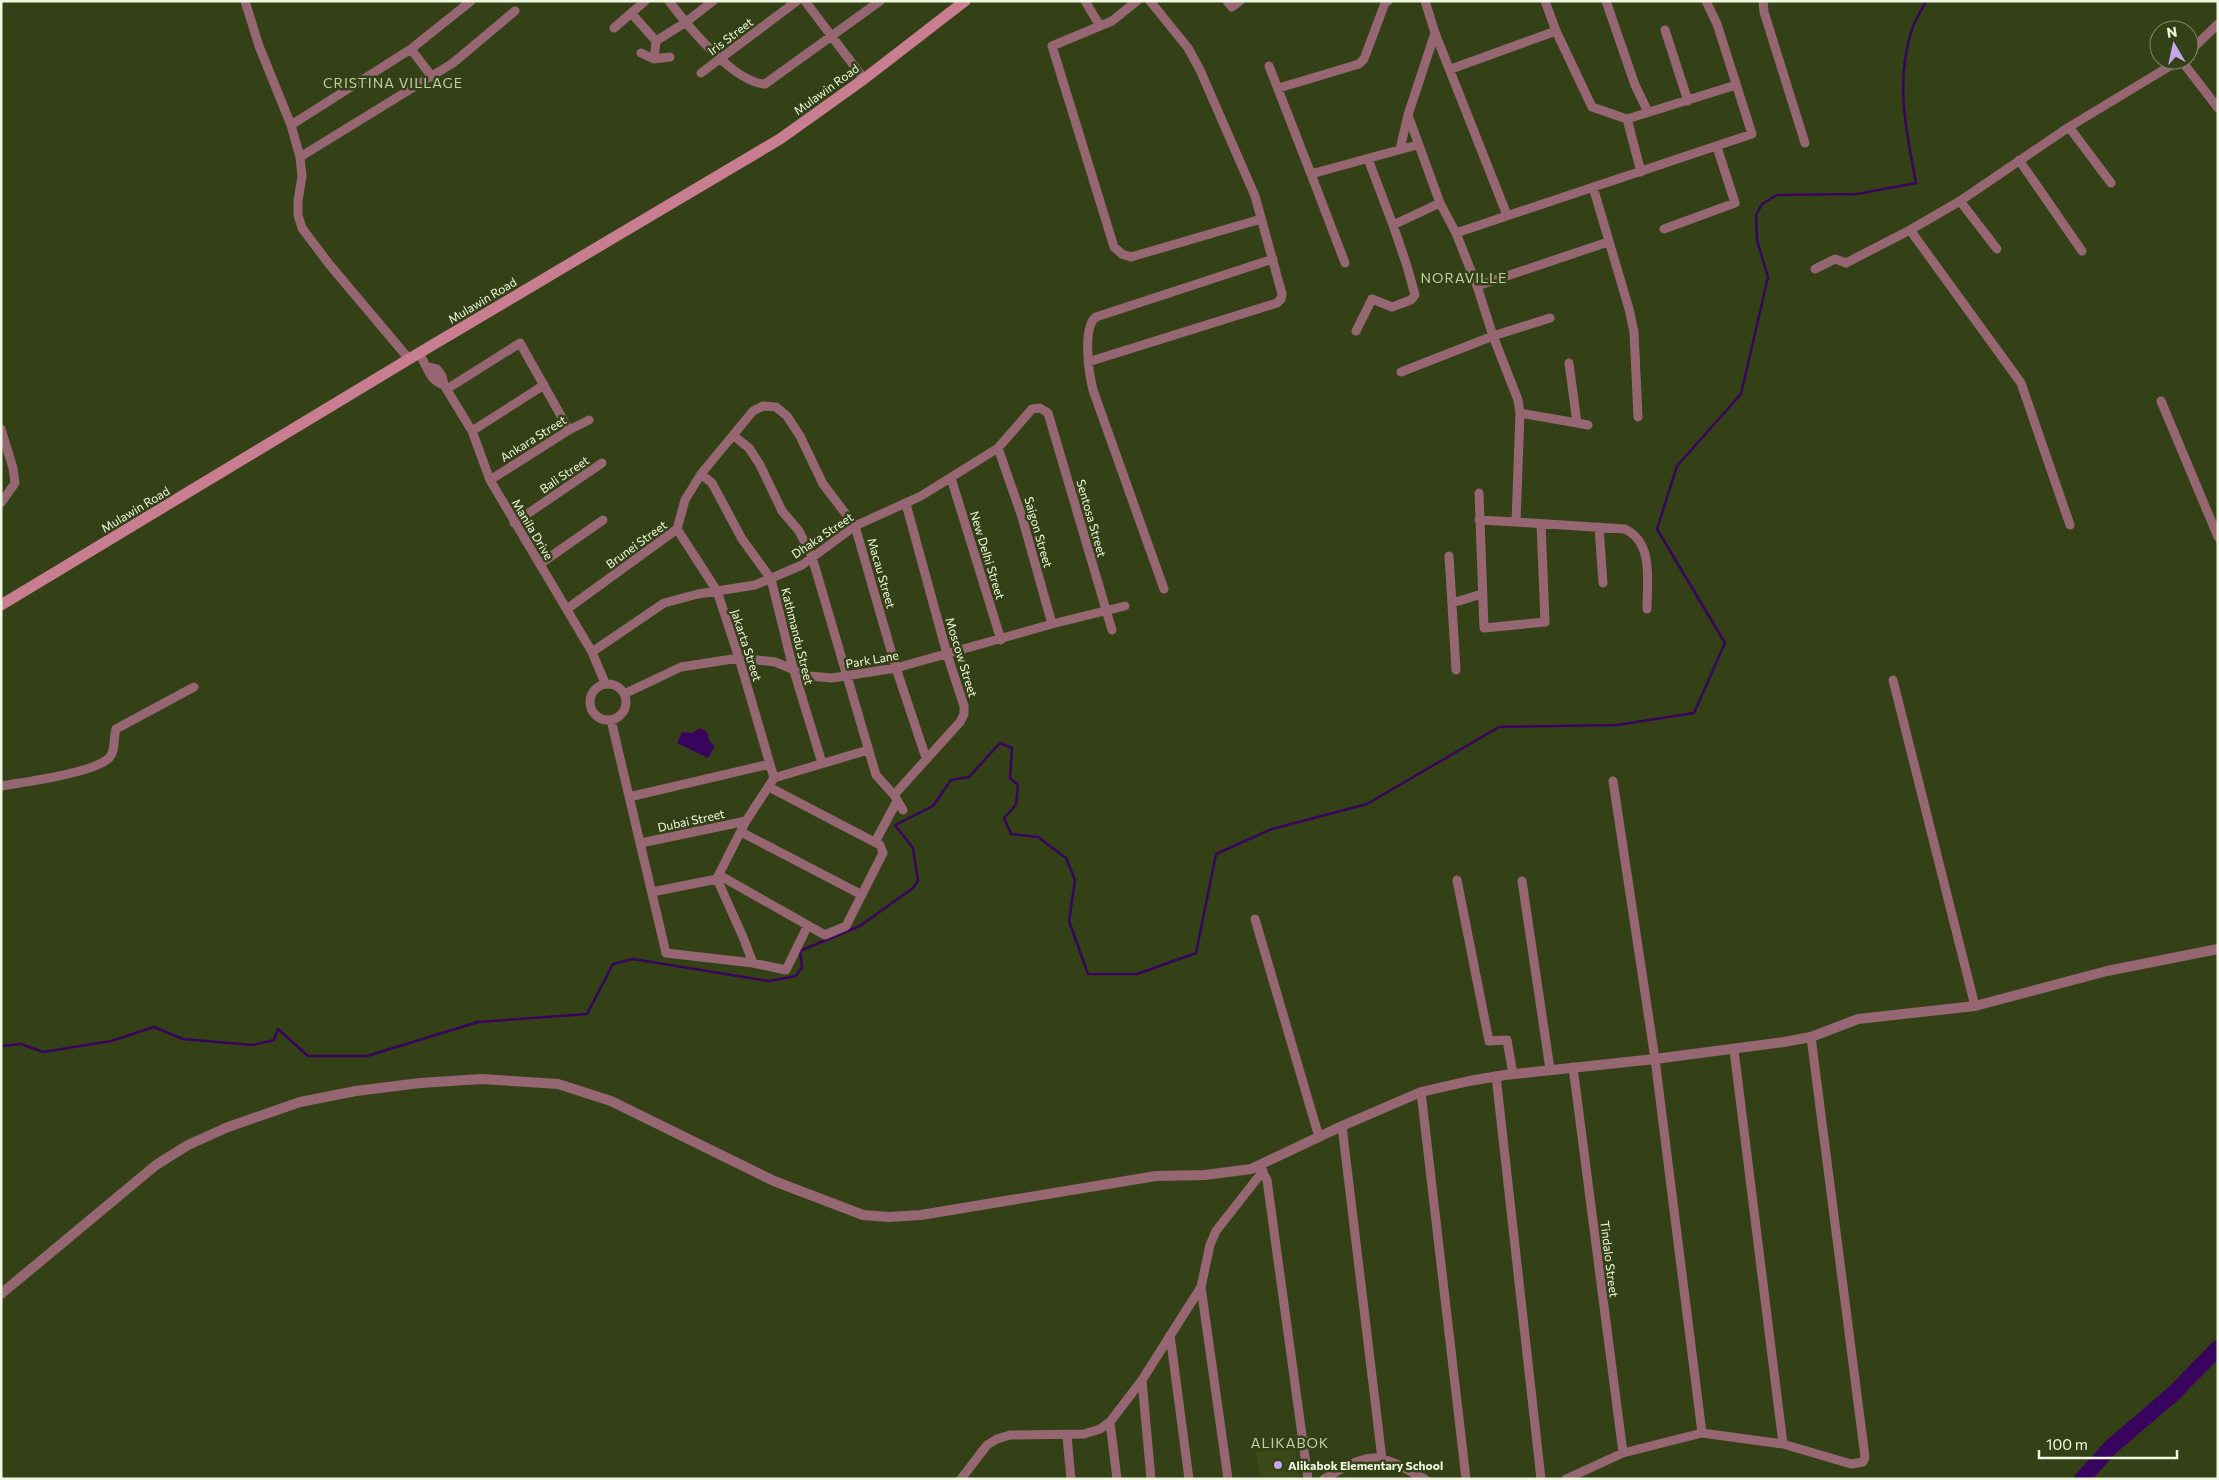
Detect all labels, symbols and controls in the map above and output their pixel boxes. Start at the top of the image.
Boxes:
street label: Iris Street [705,14,755,58]
north arrow [2149,20,2199,70]
text: N [2165,22,2178,41]
street label: Mulawin Road [791,61,861,117]
district label: CRISTINA VILLAGE [323,74,463,91]
district label: NORAVILLE [1421,269,1507,286]
street label: Mulawin Road [445,274,519,326]
street label: Ankara Street [497,412,569,464]
street label: Bali Street [537,452,591,496]
street label: Sentosa Street [1074,478,1110,558]
street label: Mulawin Road [98,483,172,535]
street label: Saigon Street [1022,495,1056,569]
street label: Manila Drive [509,496,557,562]
street label: Dhaka Street [789,509,855,561]
street label: New Delhi Street [968,509,1008,601]
street label: Brunei Street [603,517,669,571]
street label: Macau Street [865,536,899,610]
street label: Kathmandu Street [779,586,817,686]
street label: Jakarta Street [728,607,765,683]
street label: Moscow Street [943,615,981,699]
street label: Park Lane [844,647,900,671]
street label: Dubai Street [656,806,726,834]
street label: Tindalo Street [1598,1220,1622,1298]
scale bar [2039,1428,2176,1460]
district label: ALIKABOK [1251,1434,1329,1451]
text: 100 m [2046,1435,2088,1453]
place label: Alikabok Elementary School [1288,1458,1443,1472]
marker: Alikabok Elementary School [1272,1459,1284,1471]

